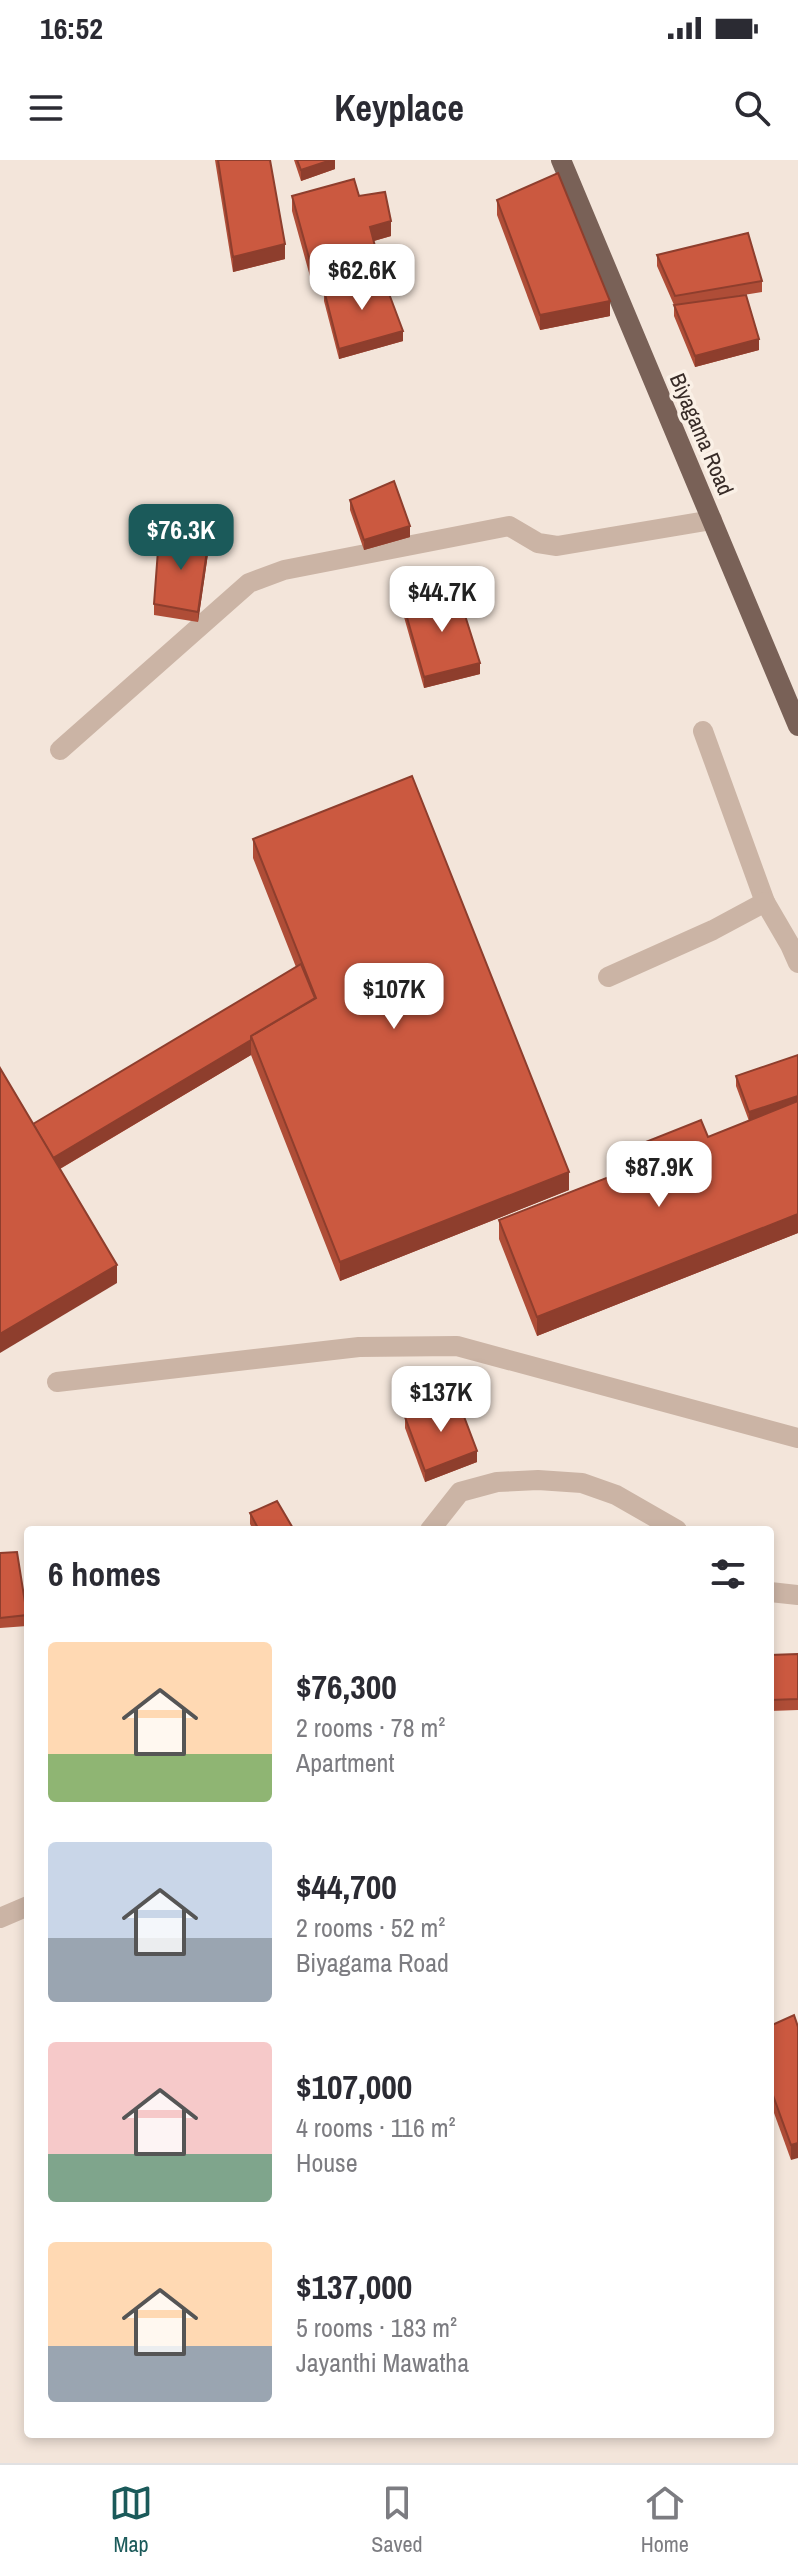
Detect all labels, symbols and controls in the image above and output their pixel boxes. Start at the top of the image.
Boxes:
text: 16:52 [40,8,103,48]
text: Keyplace [334,84,464,132]
icon: menu [24,86,68,130]
icon: search [730,86,774,130]
pin: $62.6K [297,244,427,312]
text: $62.6K [328,252,396,287]
street label: Biyagama Road [663,369,741,499]
pin: $76.3K [116,504,246,572]
text: $76.3K [147,512,215,547]
pin: $44.7K [377,566,507,634]
text: $44.7K [408,574,476,609]
pin: $107K [338,963,450,1031]
text: $107K [363,971,425,1006]
pin: $87.9K [594,1141,724,1209]
text: $87.9K [625,1149,693,1184]
pin: $137K [385,1366,497,1434]
text: $137K [410,1374,472,1409]
text: 6 homes [48,1551,161,1597]
icon: filters [706,1552,750,1596]
text: $76,300 [296,1664,397,1710]
icon: home [112,1674,208,1770]
text: 2 rooms · 78 m² [296,1710,445,1745]
text: Apartment [296,1745,394,1780]
text: $44,700 [296,1864,397,1910]
icon: home [112,1874,208,1970]
text: 2 rooms · 52 m² [296,1910,445,1945]
text: Biyagama Road [296,1945,449,1980]
text: $107,000 [296,2064,412,2110]
icon: home [112,2074,208,2170]
text: 4 rooms · 116 m² [296,2110,456,2145]
text: House [296,2145,358,2180]
text: $137,000 [296,2264,412,2310]
icon: home [112,2274,208,2370]
text: 5 rooms · 183 m² [296,2310,457,2345]
text: Jayanthi Mawatha [296,2345,469,2380]
tab: Map [109,2481,153,2559]
tab: Saved [371,2481,423,2559]
tab: Home [641,2481,689,2559]

